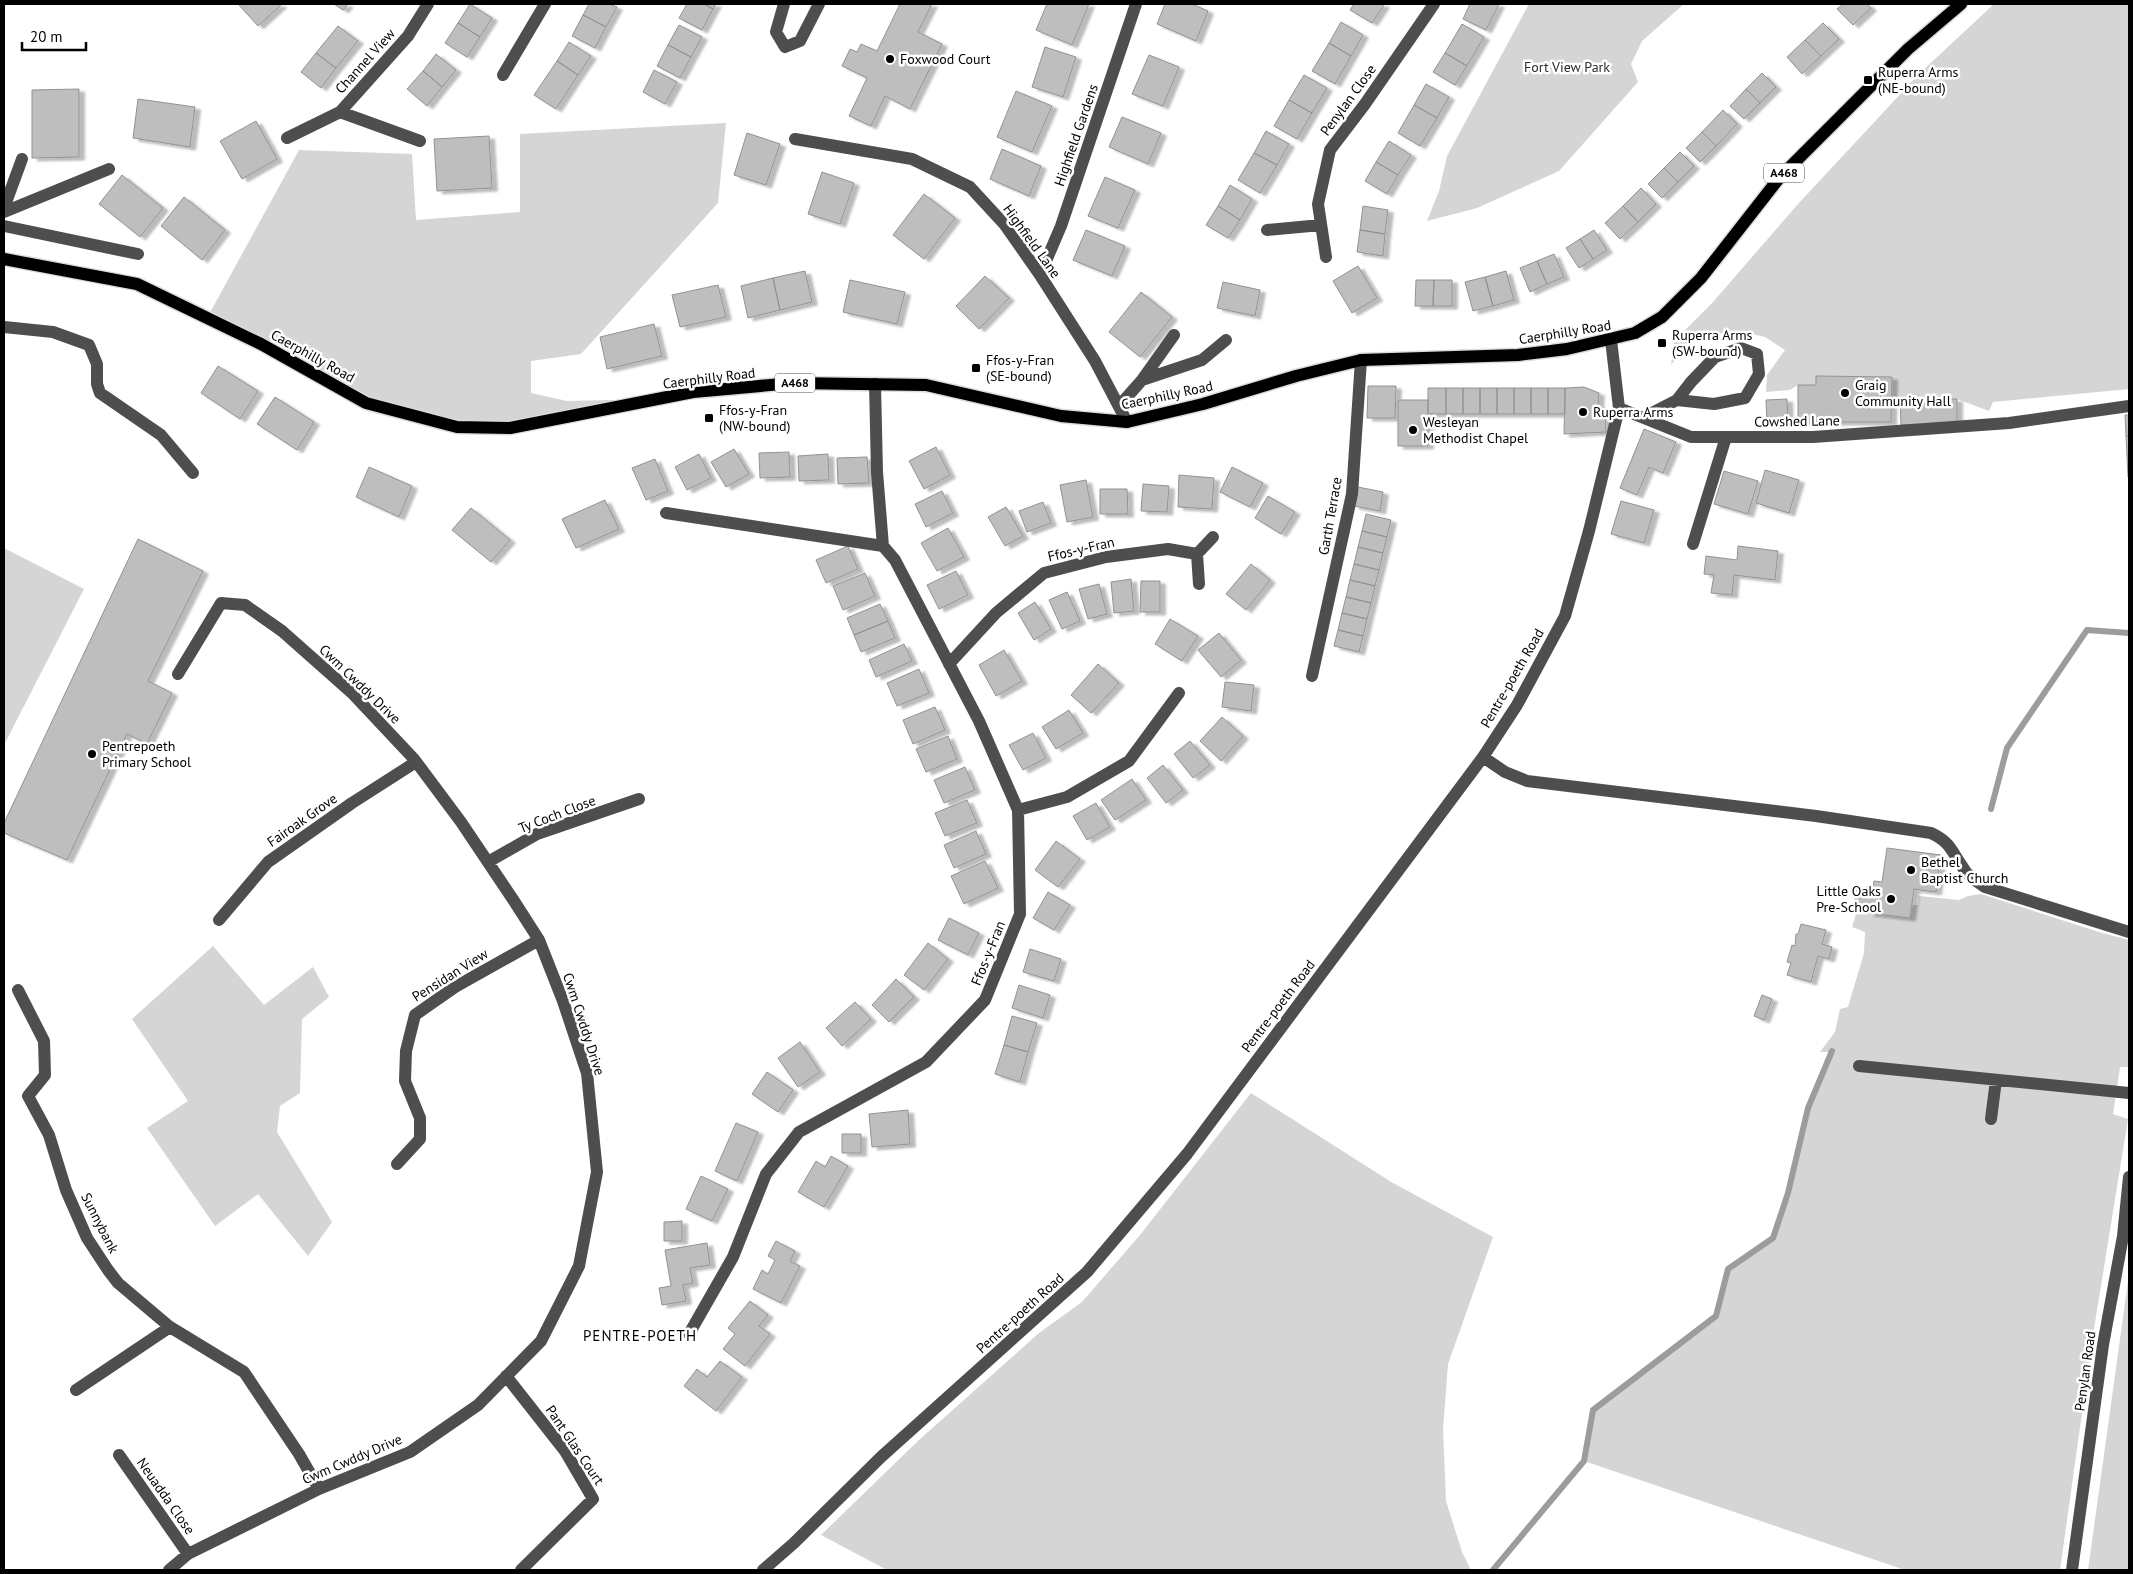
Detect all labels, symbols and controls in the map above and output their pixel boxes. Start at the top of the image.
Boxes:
scale bar [22,20,86,52]
street label: Channel View [331,24,399,97]
text: 20 m [30,27,63,46]
place label: Foxwood Court [900,50,991,68]
marker: Foxwood Court [884,53,896,65]
park label: Fort View Park [1524,58,1610,76]
street label: Penylan Close [1316,61,1380,139]
place label: Ruperra Arms (NE-bound) [1878,63,1958,97]
marker: Ruperra Arms (NE-bound) [1862,74,1874,86]
street label: Highfield Gardens [1050,81,1102,188]
road number: A468 [1764,164,1804,182]
street label: Highfield Lane [999,200,1065,282]
street label: Caerphilly Road [1518,316,1612,348]
street label: Caerphilly Road [268,326,358,386]
place label: Ruperra Arms (SW-bound) [1672,326,1752,360]
marker: Ruperra Arms (SW-bound) [1656,337,1668,349]
place label: Ffos-y-Fran (SE-bound) [986,351,1054,385]
marker: Ffos-y-Fran (SE-bound) [970,362,982,374]
street label: Caerphilly Road [662,363,756,393]
road number: A468 [775,373,815,392]
place label: Graig Community Hall [1855,376,1951,410]
street label: Caerphilly Road [1120,377,1214,413]
marker: Graig Community Hall [1839,387,1851,399]
place label: Ffos-y-Fran (NW-bound) [719,401,790,435]
place label: Ruperra Arms [1593,403,1673,421]
marker: Ruperra Arms [1577,406,1589,418]
street label: Cowshed Lane [1754,411,1840,431]
marker: Ffos-y-Fran (NW-bound) [703,412,715,424]
place label: Wesleyan Methodist Chapel [1423,413,1528,447]
marker: Wesleyan Methodist Chapel [1407,424,1419,436]
street label: Garth Terrace [1314,476,1346,556]
street label: Ffos-y-Fran [1046,533,1116,565]
street label: Pentre-poeth Road [1476,625,1548,731]
street label: Cwm Cwddy Drive [315,640,405,728]
place label: Pentrepoeth Primary School [102,737,191,771]
marker: Pentrepoeth Primary School [86,748,98,760]
street label: Fairoak Grove [263,789,341,851]
street label: Ty Coch Close [516,791,598,837]
place label: Bethel Baptist Church [1921,853,2009,887]
marker: Bethel Baptist Church [1905,864,1917,876]
place label: Little Oaks Pre-School [1816,882,1881,916]
marker: Little Oaks Pre-School [1885,893,1897,905]
street label: Ffos-y-Fran [967,918,1009,988]
street label: Pensidan View [409,944,492,1005]
street label: Pentre-poeth Road [1237,956,1319,1056]
street label: Cwm Cwddy Drive [559,970,609,1078]
street label: Sunnybank [77,1190,123,1257]
street label: Pentre-poeth Road [972,1269,1068,1357]
district label: PENTRE-POETH [583,1326,697,1345]
street label: Penylan Road [2070,1330,2100,1412]
street label: Pant Glas Court [542,1402,608,1488]
street label: Cwm Cwddy Drive [299,1430,405,1488]
street label: Neuadda Close [133,1454,199,1538]

